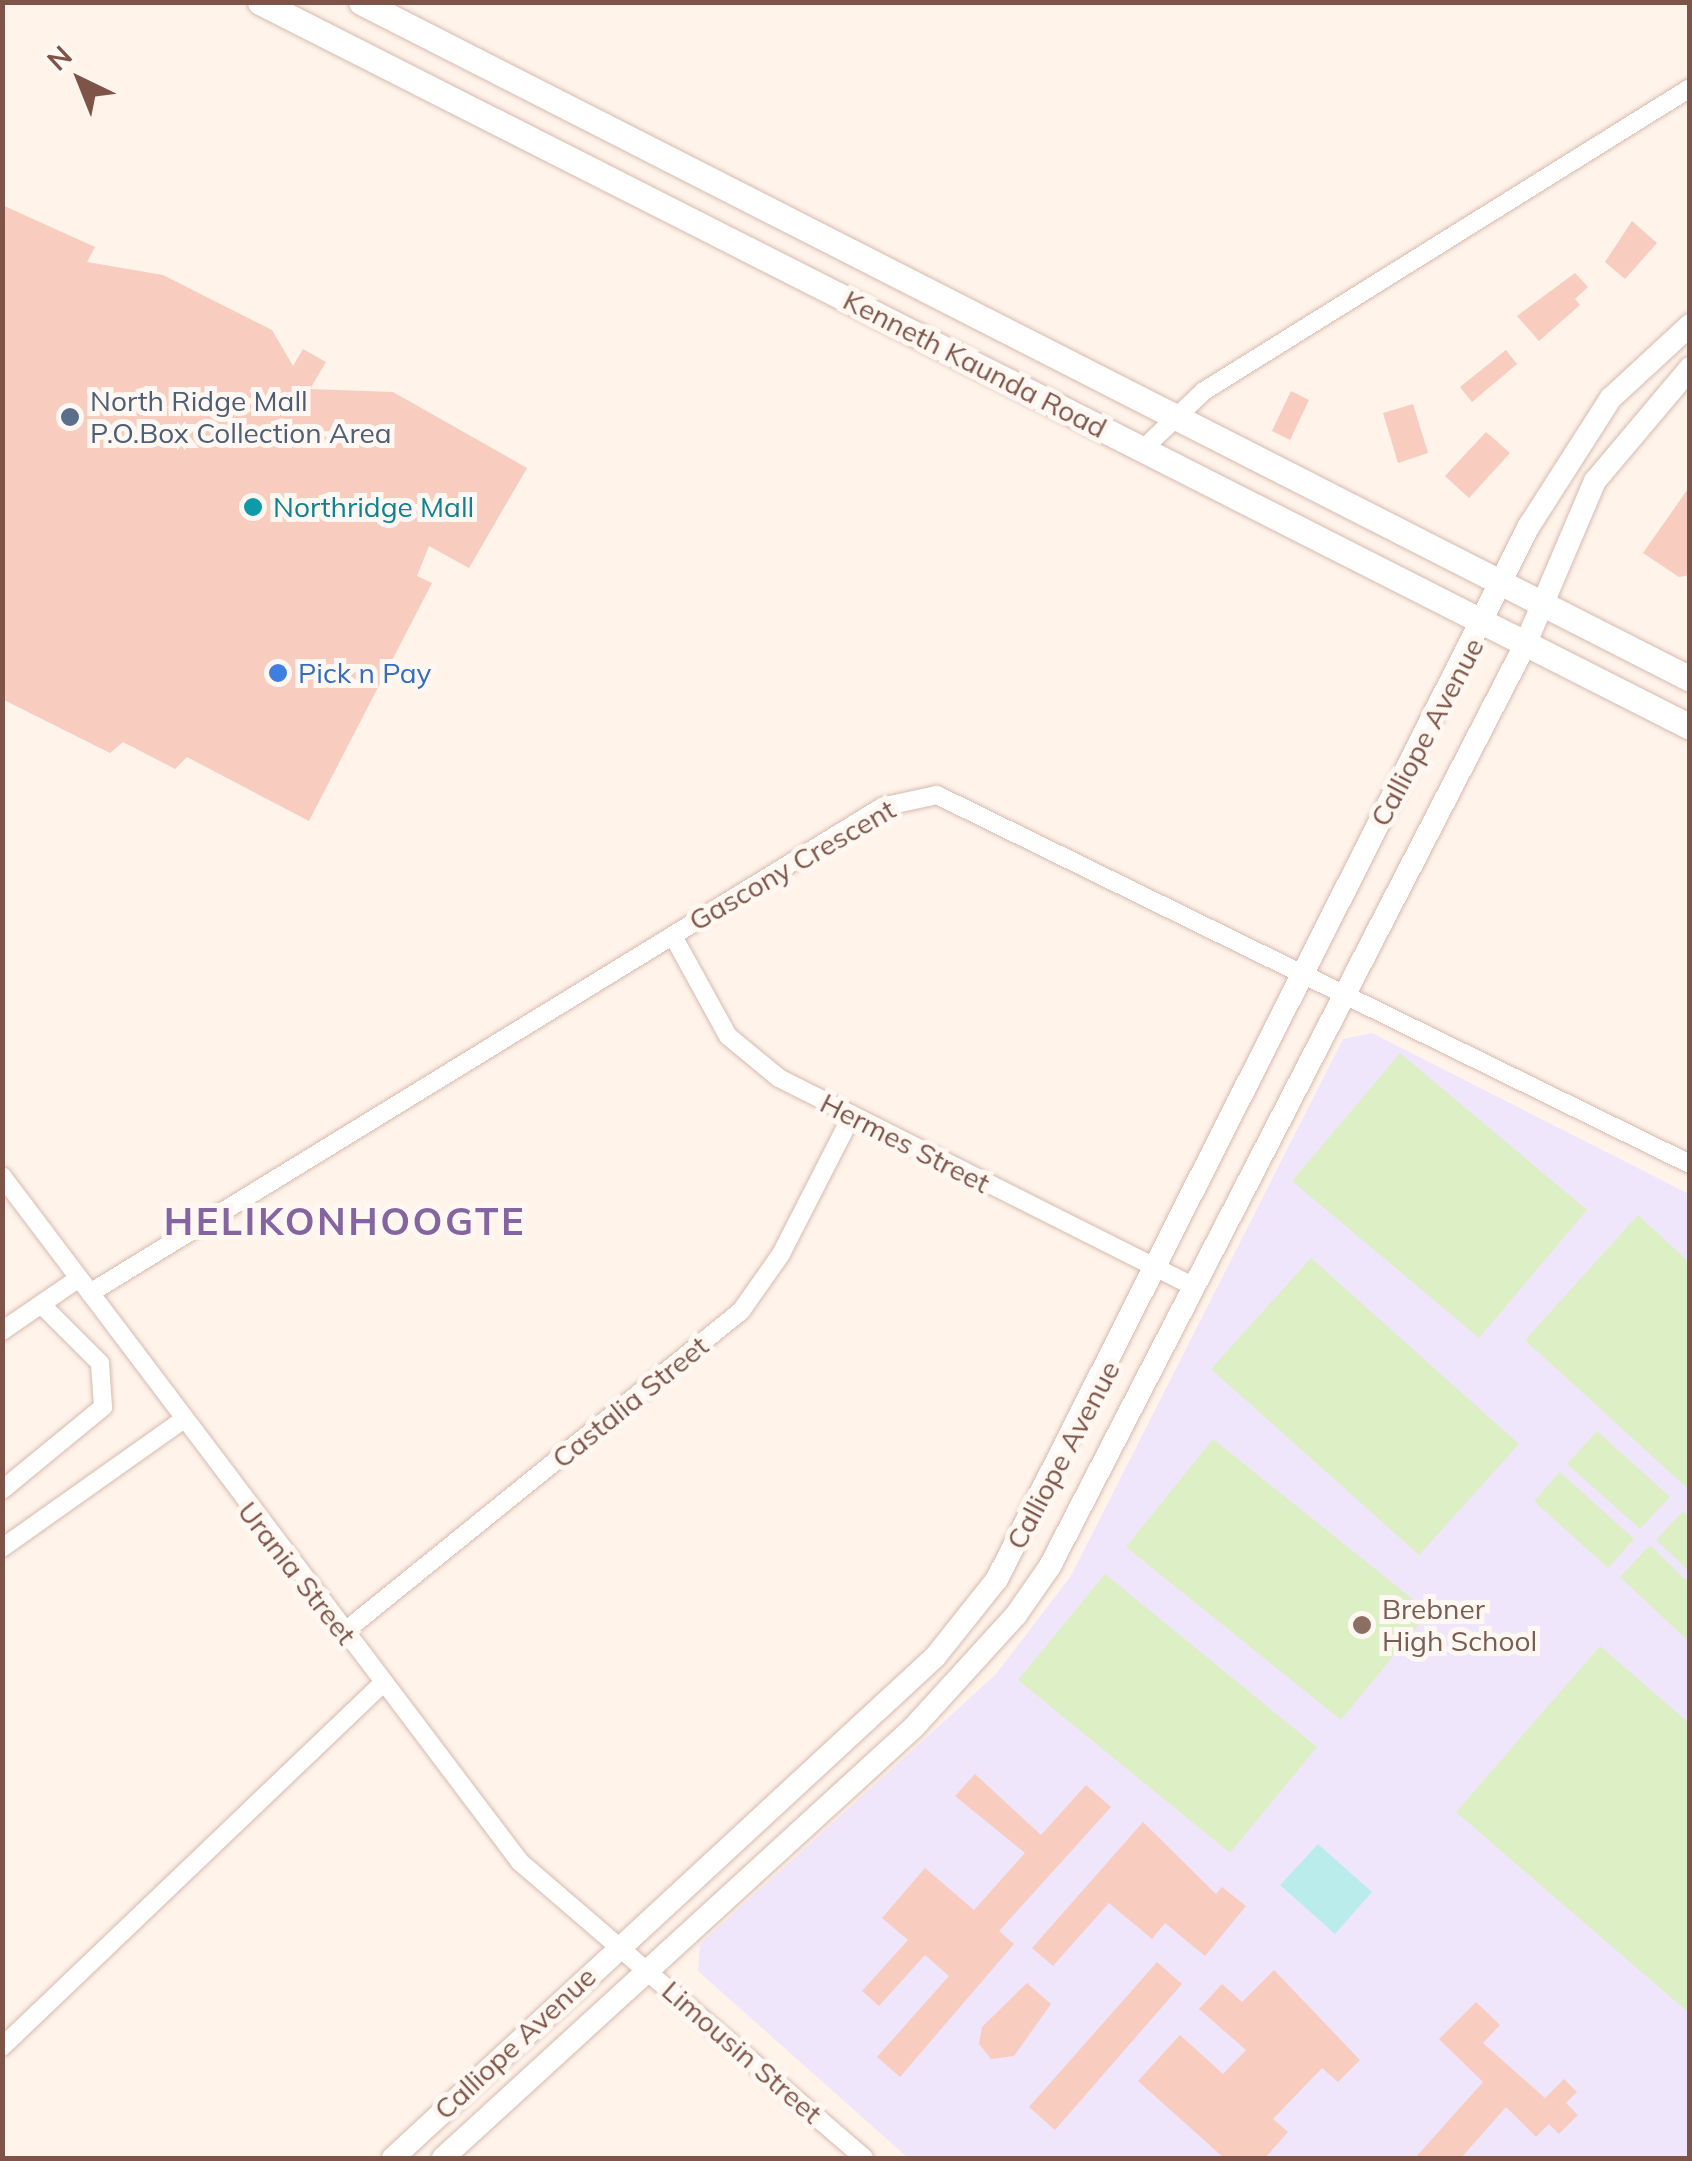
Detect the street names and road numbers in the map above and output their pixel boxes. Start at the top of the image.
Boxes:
street label: Kenneth Kaunda Road [838,283,1112,445]
street label: Calliope Avenue [1363,632,1491,832]
street label: Gascony Crescent [683,792,901,938]
street label: Hermes Street [815,1086,995,1200]
street label: Castalia Street [545,1329,715,1475]
street label: Calliope Avenue [999,1355,1127,1555]
street label: Urania Street [231,1495,363,1651]
street label: Calliope Avenue [427,1960,603,2126]
street label: Limousin Street [655,1974,829,2130]

